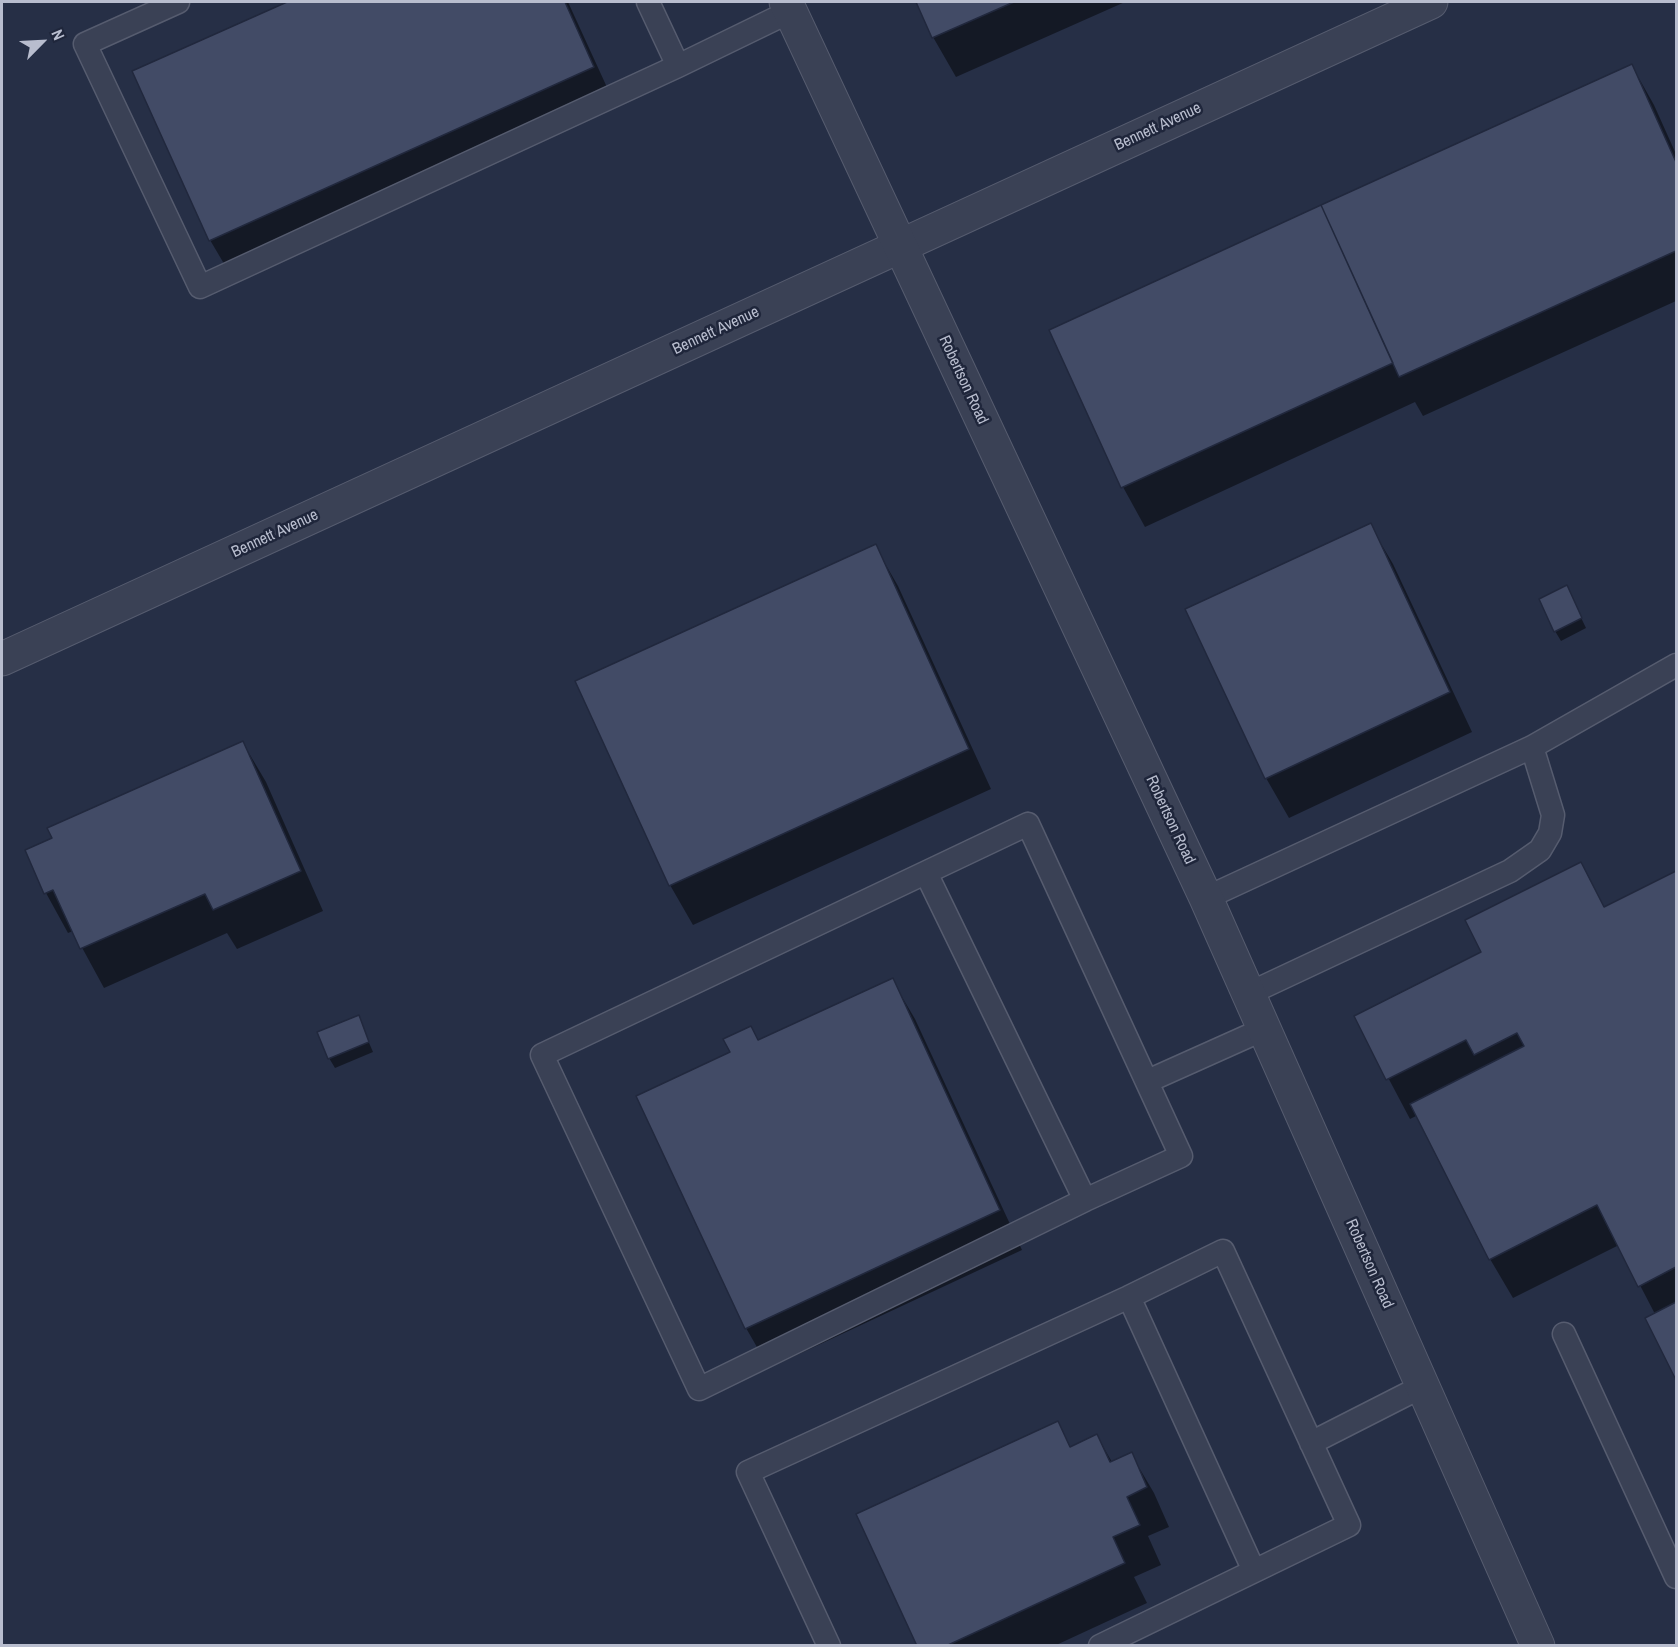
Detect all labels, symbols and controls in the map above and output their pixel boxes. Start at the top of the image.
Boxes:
north arrow [12,12,72,72]
text: N [46,26,70,43]
street label: Bennett Avenue [1112,99,1204,155]
street label: Bennett Avenue [670,303,762,359]
street label: Robertson Road [934,333,992,427]
street label: Bennett Avenue [229,506,321,562]
street label: Robertson Road [1141,773,1199,867]
street label: Robertson Road [1341,1216,1397,1312]

